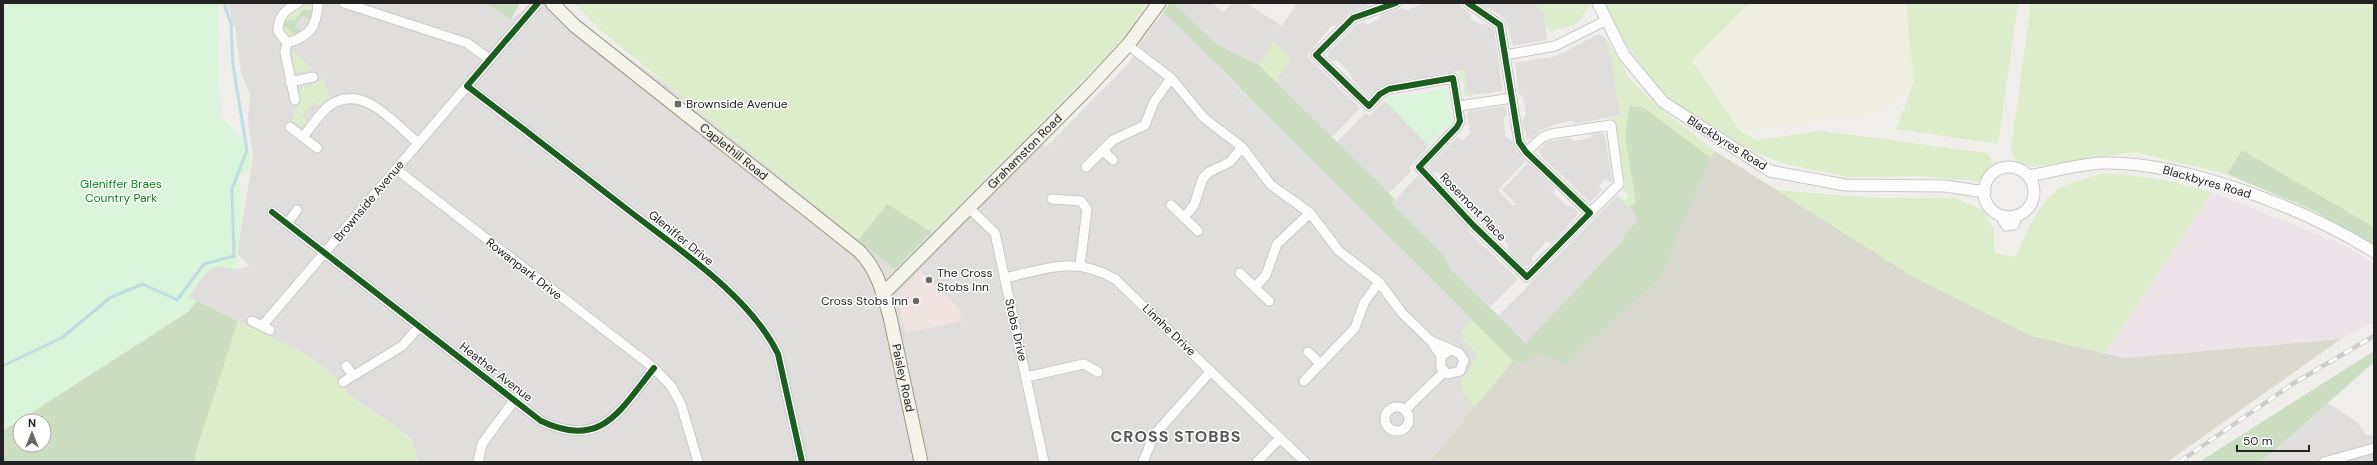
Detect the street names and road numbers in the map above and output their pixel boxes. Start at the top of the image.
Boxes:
street label: Grahamston Road [984,111,1066,193]
street label: Blackbyres Road [1684,112,1770,174]
street label: Caplethill Road [696,120,771,184]
street label: Brownside Avenue [330,157,408,245]
street label: Blackbyres Road [2161,162,2253,202]
street label: Rosemont Place [1436,169,1510,245]
street label: Gleniffer Drive [645,207,717,269]
street label: Rowanpark Drive [483,234,565,304]
street label: Stobs Drive [1001,297,1031,363]
street label: Linnhe Drive [1139,301,1199,360]
street label: Heather Avenue [456,339,536,406]
street label: Paisley Road [888,342,918,414]

